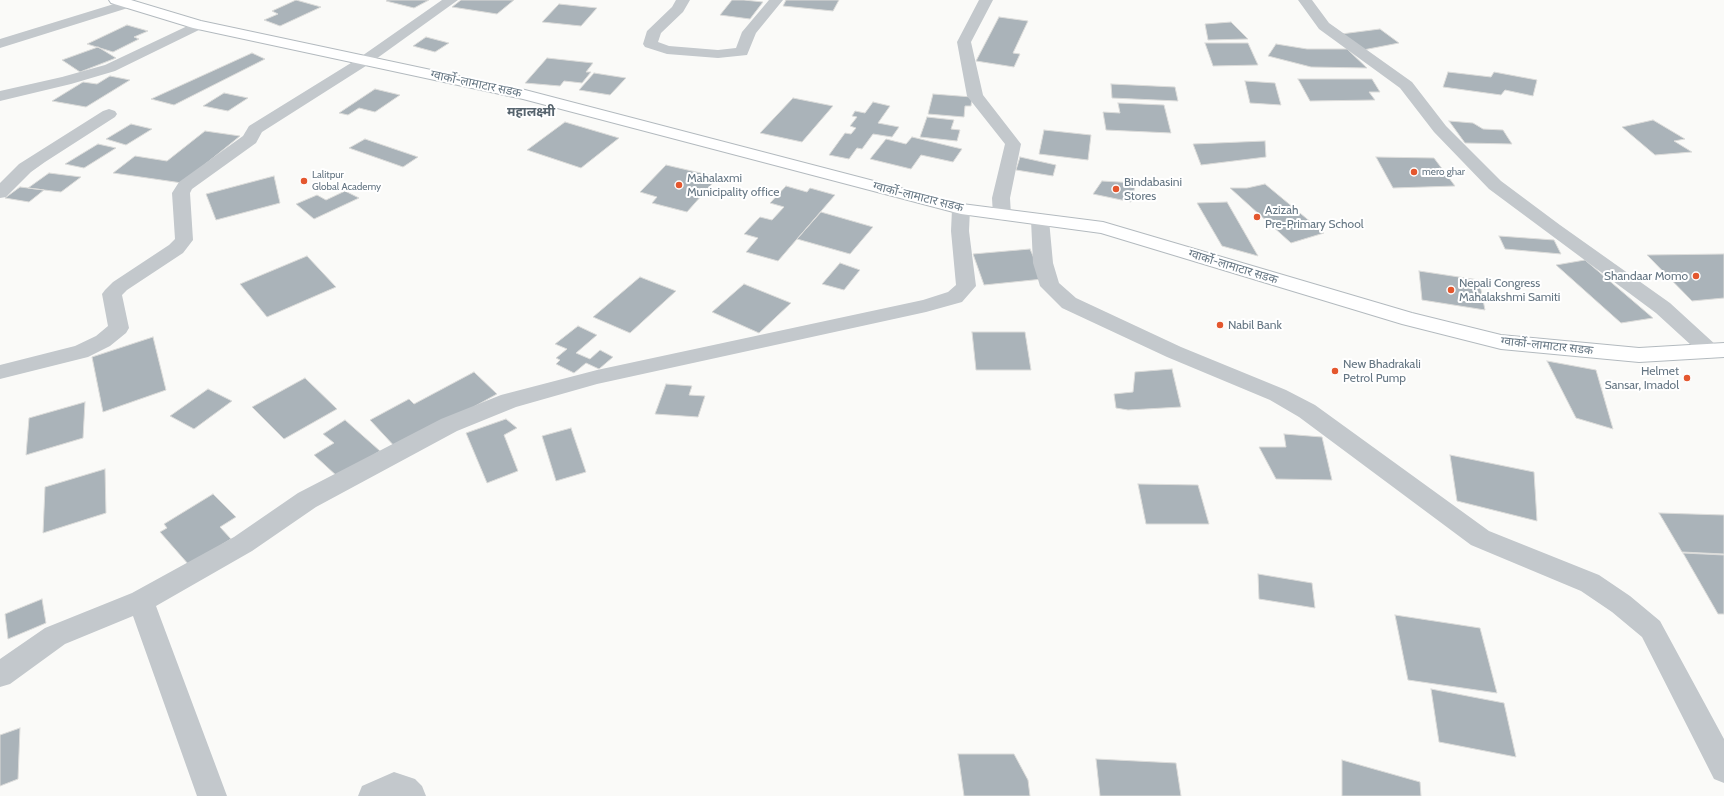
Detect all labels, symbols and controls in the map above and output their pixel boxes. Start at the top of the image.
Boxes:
street label: ग्वार्को-लामाटार सडक [429,67,523,101]
district label: महालक्ष्मी [507,104,555,120]
place label: mero ghar [1422,166,1465,178]
marker: mero ghar [1409,167,1419,177]
place label: Lalitpur Global Academy [312,169,381,192]
place label: Mahalaxmi Municipality office [687,171,779,199]
place label: Bindabasini Stores [1124,175,1182,203]
marker: Lalitpur Global Academy [299,176,309,186]
street label: ग्वार्को-लामाटार सडक [871,179,965,215]
marker: Mahalaxmi Municipality office [674,180,684,190]
marker: Bindabasini Stores [1111,184,1121,194]
place label: Azizah Pre-Primary School [1265,203,1364,231]
marker: Azizah Pre-Primary School [1252,212,1262,222]
street label: ग्वार्को-लामाटार सडक [1187,247,1279,287]
place label: Shandaar Momo [1604,269,1688,283]
marker: Shandaar Momo [1691,271,1701,281]
place label: Nepali Congress Mahalakshmi Samiti [1459,276,1560,304]
marker: Nepali Congress Mahalakshmi Samiti [1446,285,1456,295]
place label: Nabil Bank [1228,318,1282,332]
marker: Nabil Bank [1215,320,1225,330]
street label: ग्वार्को-लामाटार सडक [1500,334,1594,358]
place label: New Bhadrakali Petrol Pump [1343,357,1421,385]
place label: Helmet Sansar, Imadol [1605,364,1679,392]
marker: New Bhadrakali Petrol Pump [1330,366,1340,376]
marker: Helmet Sansar, Imadol [1682,373,1692,383]

